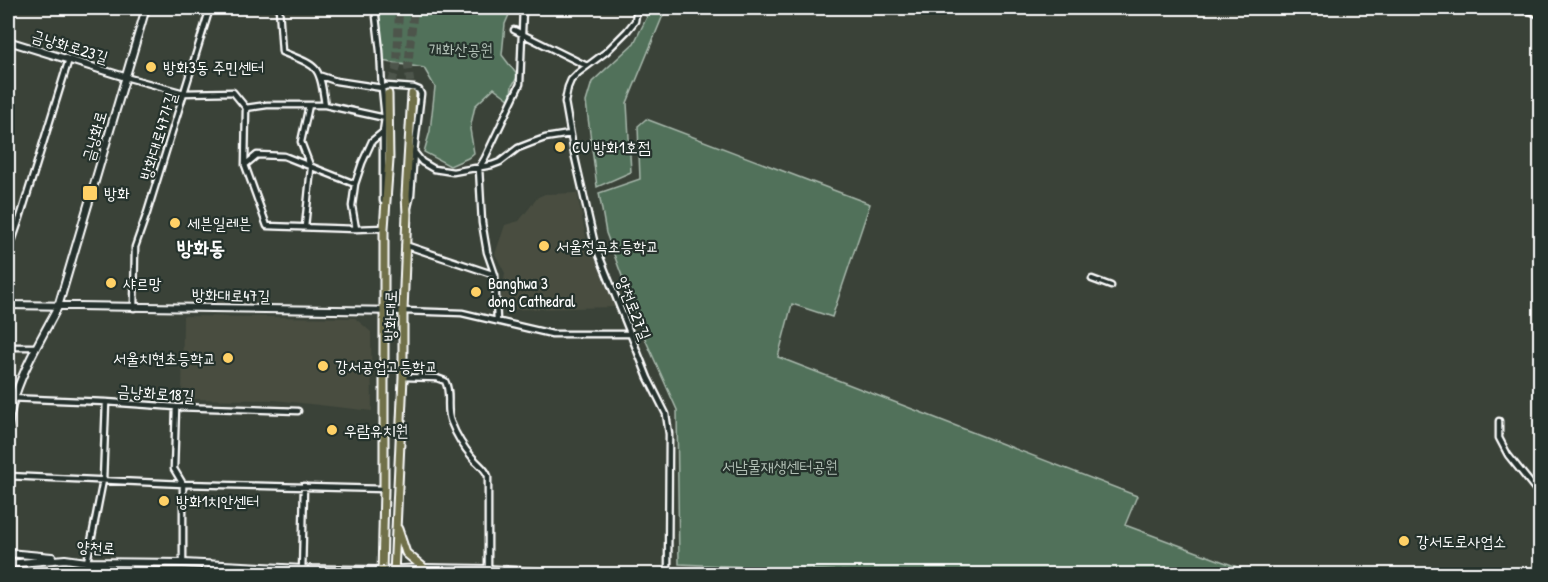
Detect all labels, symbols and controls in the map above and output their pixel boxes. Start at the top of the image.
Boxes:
street label: 금낭화로23길 [29,24,111,68]
park label: 개화산공원 [429,38,493,60]
place label: 방화3동 주민센터 [163,56,264,78]
marker: 방화3동 주민센터 [144,60,158,74]
street label: 방화대로47가길 [134,89,182,183]
street label: 금낭화로 [76,108,112,164]
place label: CU 방화1호점 [572,136,651,158]
marker: CU 방화1호점 [553,140,567,154]
place label: 방화 [104,182,130,204]
marker: 방화 [81,184,99,202]
place label: 세븐일레븐 [187,212,251,234]
marker: 세븐일레븐 [168,216,182,230]
district label: 방화동 [177,234,225,261]
place label: 서울정곡초등학교 [556,235,659,257]
marker: 서울정곡초등학교 [537,239,551,253]
place label: 샤르망 [123,272,162,294]
place label: Banghwa 3 dong Cathedral [488,272,576,312]
street label: 양천로27길 [611,273,657,343]
marker: 샤르망 [104,276,118,290]
street label: 방화대로47길 [192,283,270,307]
marker: Banghwa 3 dong Cathedral [469,285,483,299]
street label: 방화대로 [379,290,401,342]
place label: 서울치현초등학교 [113,347,216,369]
marker: 서울치현초등학교 [221,351,235,365]
place label: 강서공업고등학교 [335,355,438,377]
marker: 강서공업고등학교 [316,359,330,373]
street label: 금낭화로18길 [117,379,195,407]
place label: 우람유치원 [344,419,408,441]
marker: 우람유치원 [325,423,339,437]
park label: 서남물재생센터공원 [722,455,838,477]
place label: 방화1치안센터 [176,490,259,512]
marker: 방화1치안센터 [157,494,171,508]
place label: 강서도로사업소 [1416,530,1506,552]
marker: 강서도로사업소 [1397,534,1411,548]
street label: 양천로 [76,535,116,559]

